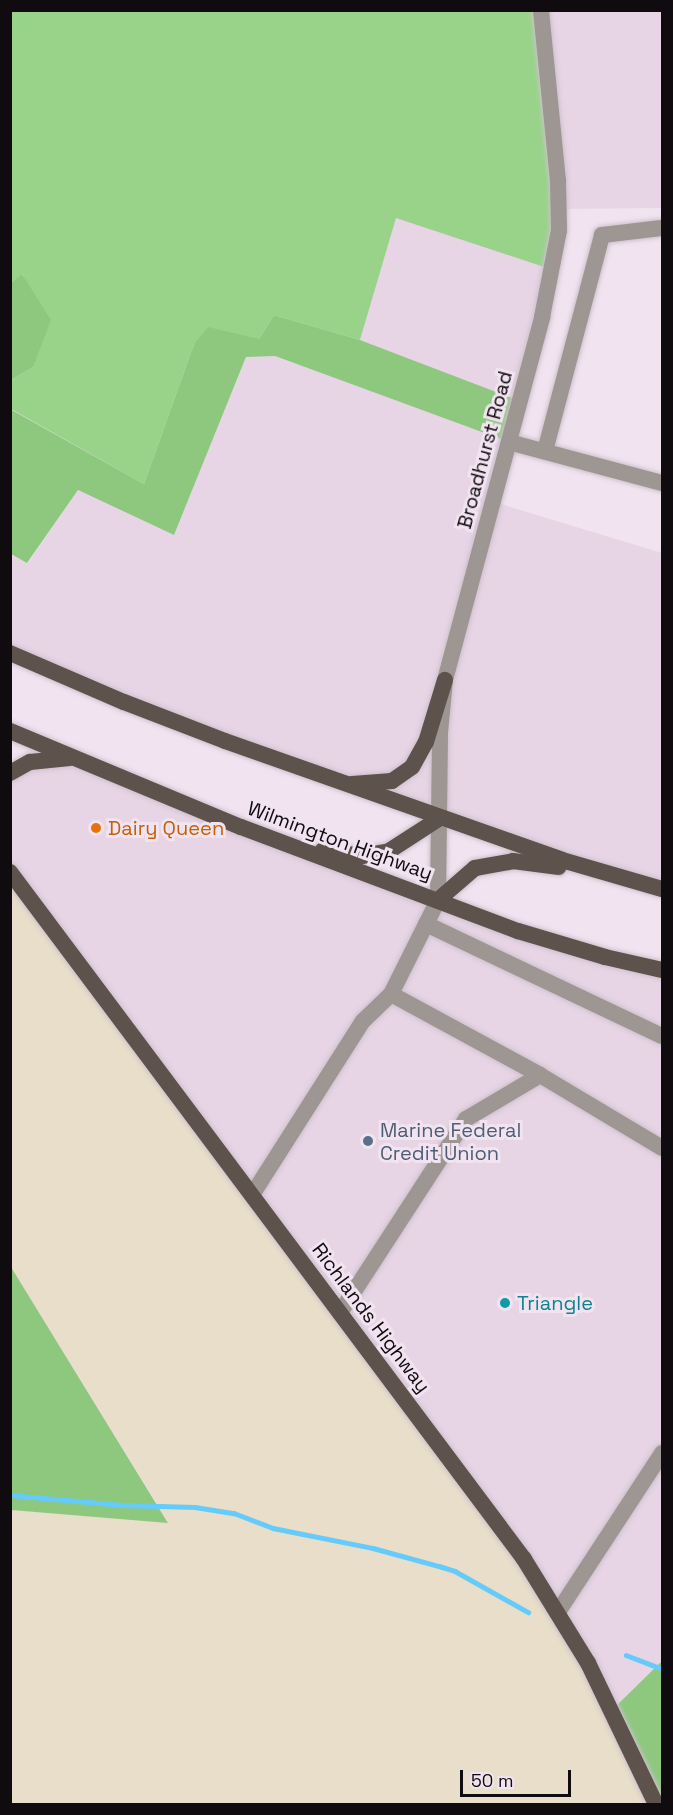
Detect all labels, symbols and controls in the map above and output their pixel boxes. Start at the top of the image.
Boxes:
street label: Broadhurst Road [452,369,518,531]
street label: Wilmington Highway [244,796,436,886]
place label: Dairy Queen [108,816,224,840]
marker: Dairy Queen [89,821,103,835]
place label: Marine Federal Credit Union [380,1118,521,1165]
marker: Marine Federal Credit Union [361,1134,375,1148]
street label: Richlands Highway [307,1238,435,1398]
place label: Triangle [517,1291,593,1315]
marker: Triangle [498,1296,512,1310]
scale bar [463,1758,574,1796]
text: 50 m [471,1769,513,1792]

